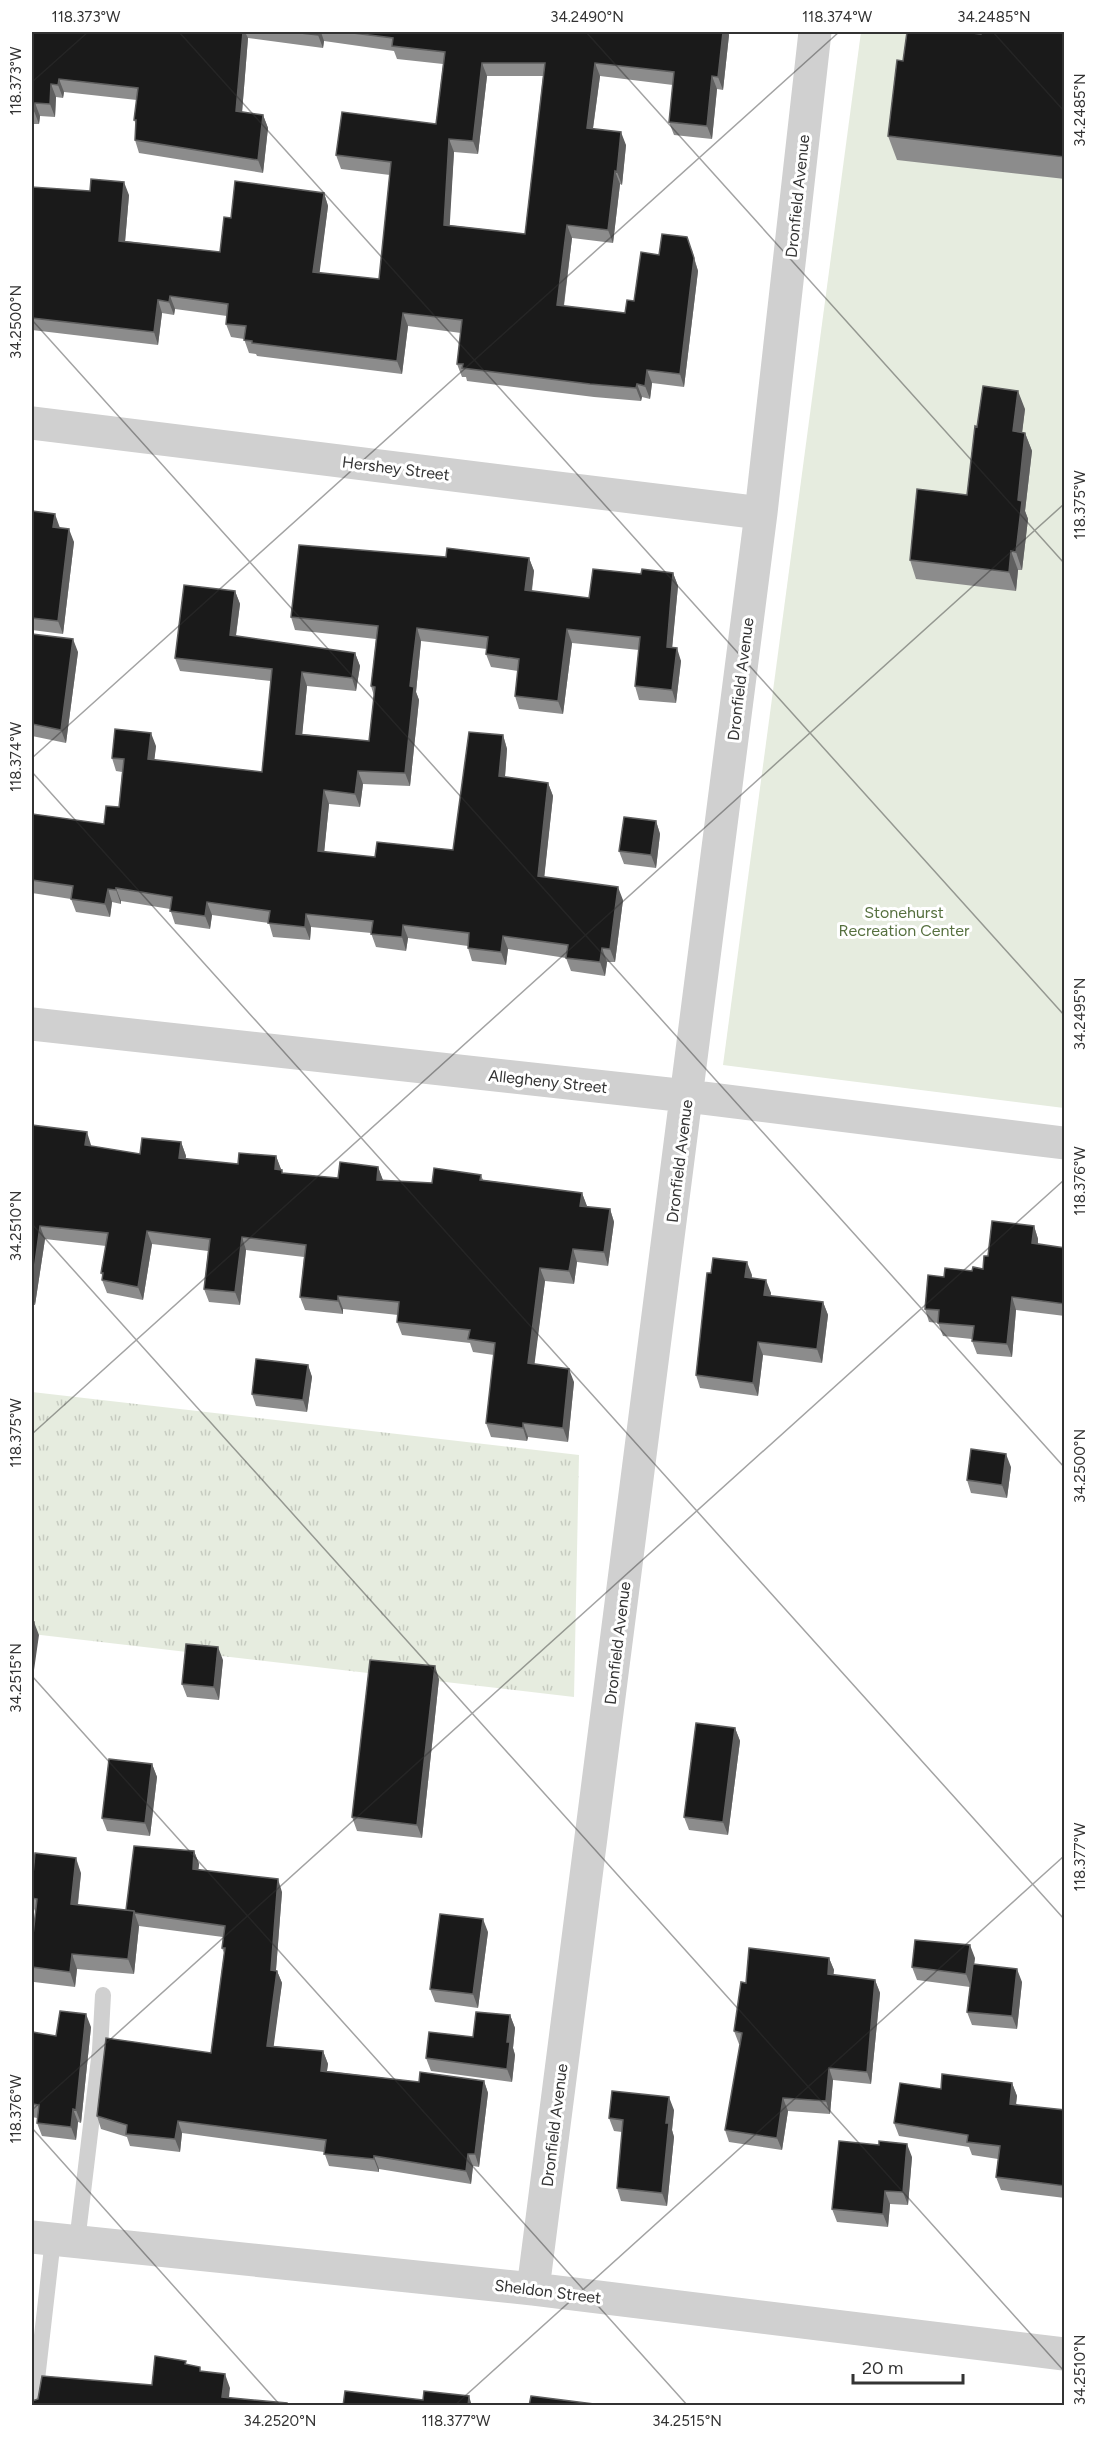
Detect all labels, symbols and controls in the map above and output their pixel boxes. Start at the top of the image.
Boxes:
text: 118.373°W [51,8,121,26]
text: 34.2490°N [550,8,624,26]
text: 118.374°W [802,8,873,26]
text: 34.2485°N [957,8,1031,26]
text: 118.373°W [7,46,25,116]
text: 34.2485°N [1071,73,1089,147]
street label: Dronfield Avenue [782,133,813,259]
text: 34.2500°N [7,285,25,359]
street label: Hershey Street [341,452,451,485]
text: 118.375°W [1071,470,1089,540]
street label: Dronfield Avenue [724,616,758,742]
text: 118.374°W [7,721,25,792]
park label: Stonehurst Recreation Center [839,903,970,940]
text: 34.2495°N [1071,978,1089,1050]
street label: Allegheny Street [487,1066,608,1097]
street label: Dronfield Avenue [663,1098,697,1224]
text: 118.376°W [1071,1146,1089,1216]
text: 34.2510°N [7,1191,25,1261]
text: 118.375°W [7,1398,25,1468]
text: 34.2500°N [1071,1429,1089,1503]
street label: Dronfield Avenue [601,1580,635,1706]
text: 34.2515°N [7,1643,25,1713]
text: 118.377°W [1071,1822,1089,1891]
street label: Dronfield Avenue [538,2062,572,2188]
text: 118.376°W [7,2074,25,2144]
street label: Sheldon Street [494,2276,602,2307]
text: 34.2510°N [1071,2335,1089,2405]
scale bar [853,2347,962,2385]
text: 20 m [862,2357,903,2379]
text: 34.2520°N [244,2412,316,2430]
text: 118.377°W [422,2412,491,2430]
text: 34.2515°N [652,2412,722,2430]

